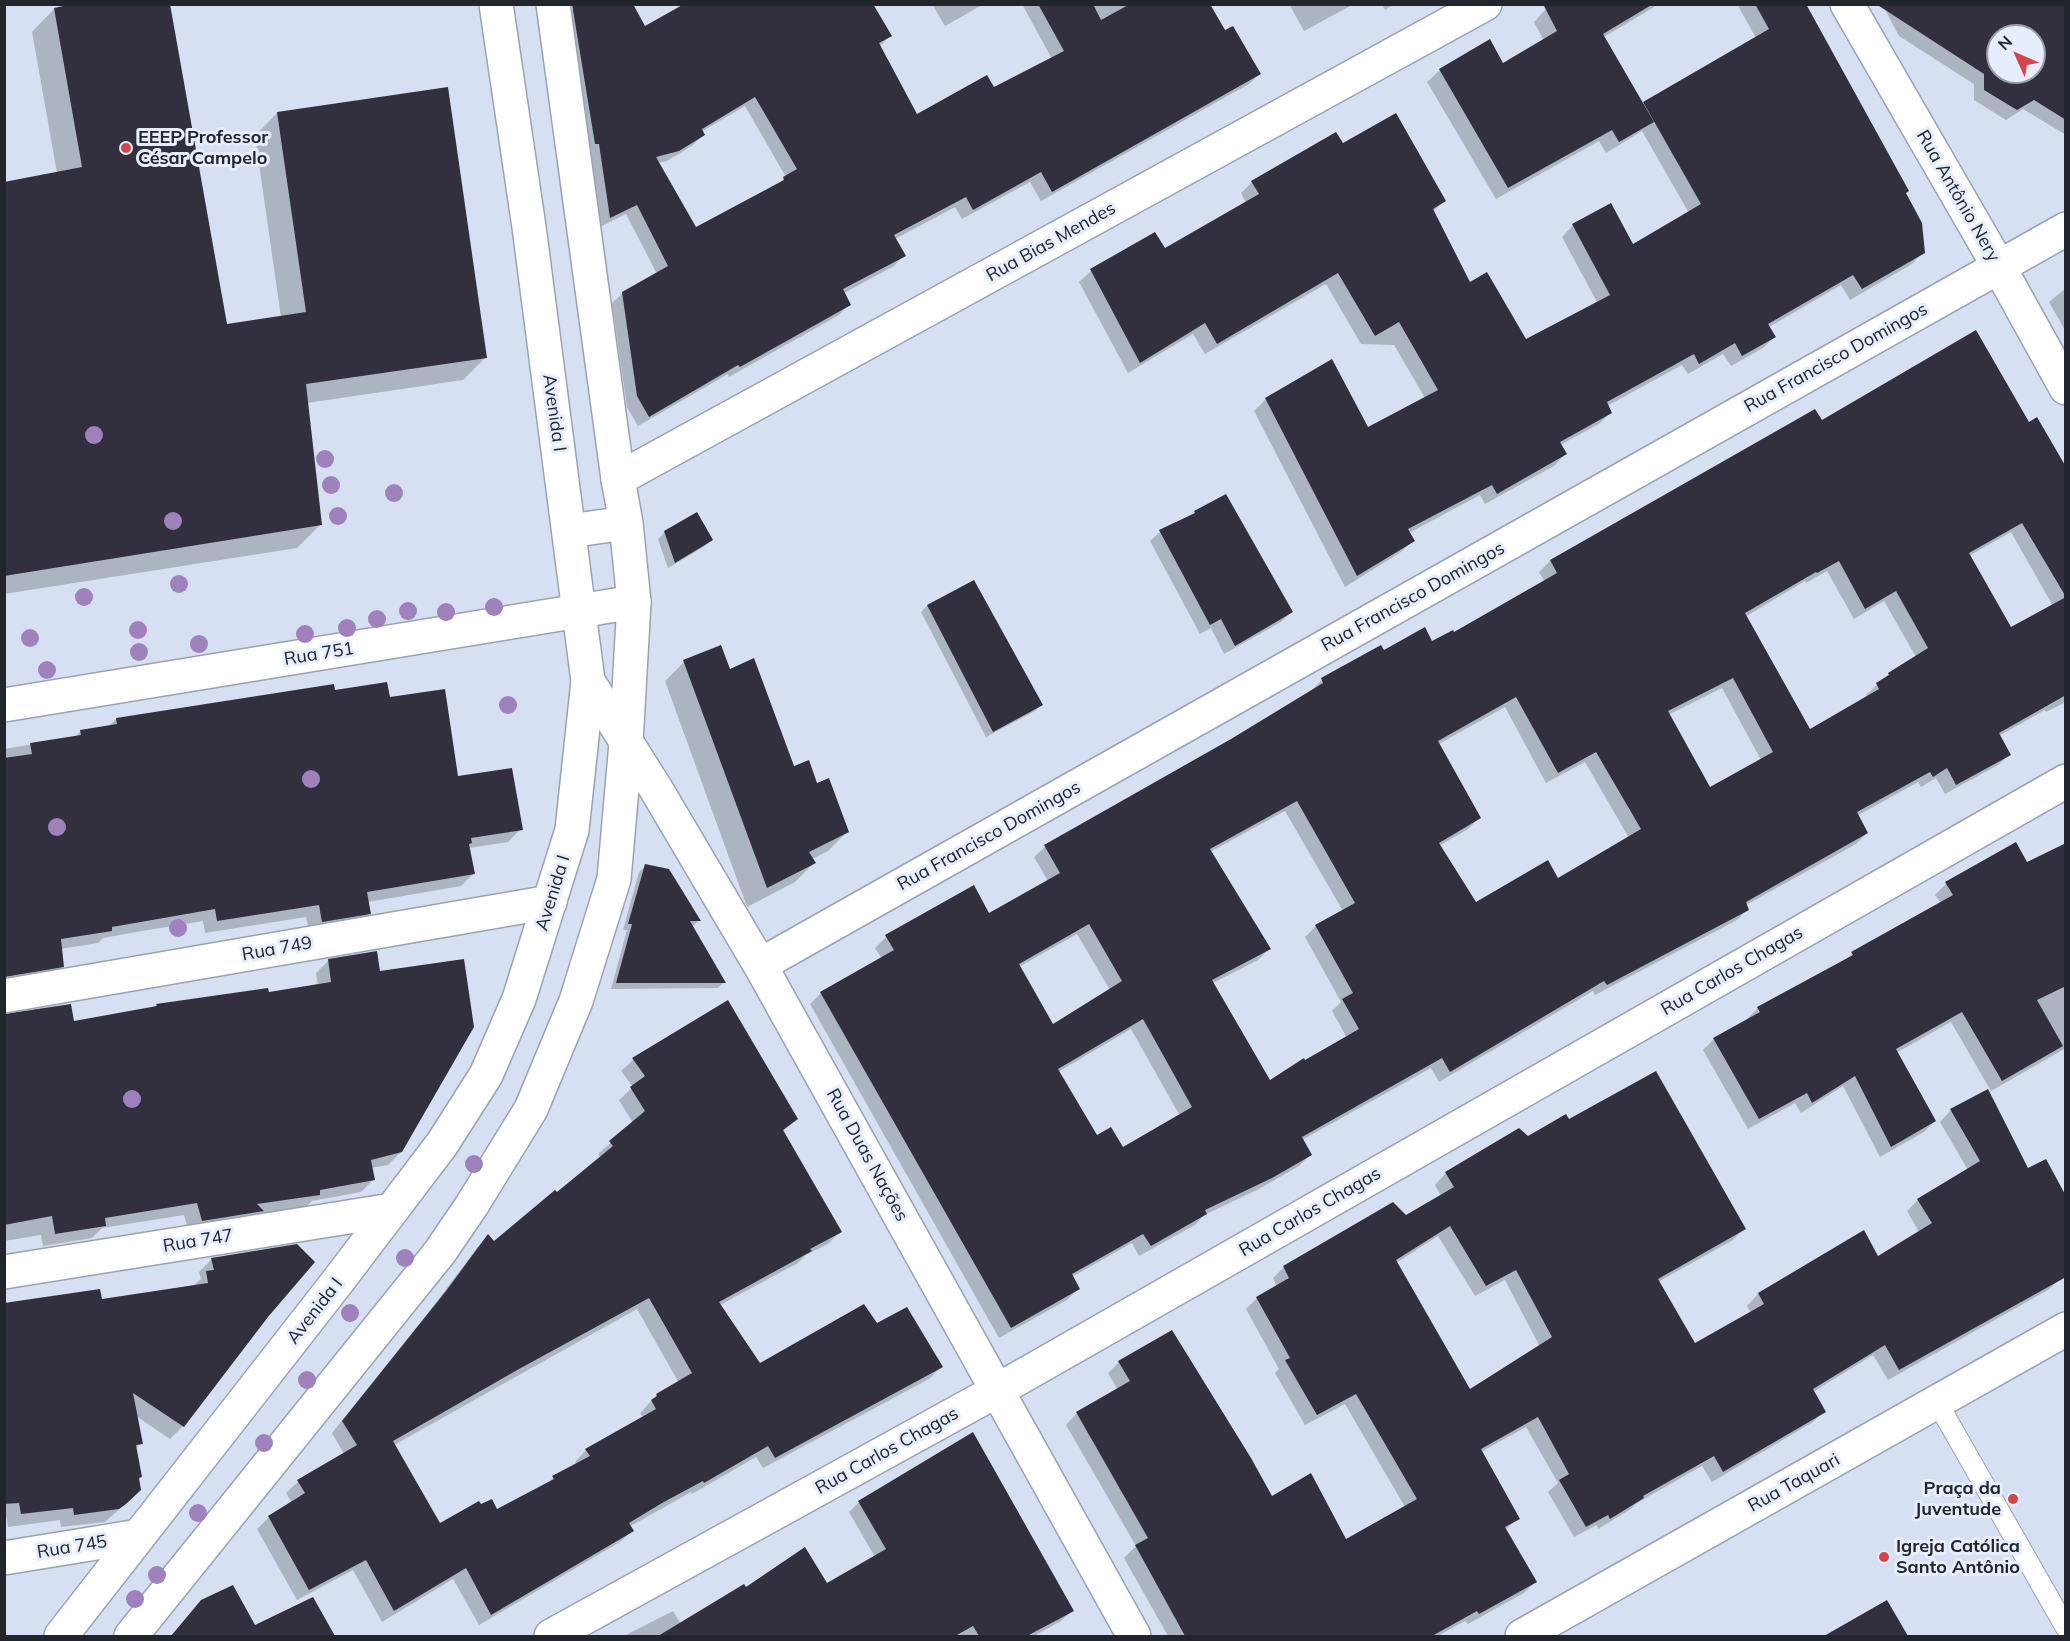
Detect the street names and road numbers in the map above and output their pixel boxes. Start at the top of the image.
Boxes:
street label: Rua Antônio Nery [1912,126,2004,266]
street label: Rua Bias Mendes [983,198,1119,286]
street label: Rua Francisco Domingos [1741,299,1931,417]
street label: Avenida I [538,373,570,453]
street label: Rua Francisco Domingos [1318,538,1508,656]
street label: Rua 751 [282,638,356,670]
street label: Rua Francisco Domingos [894,777,1084,895]
street label: Avenida I [531,853,575,933]
street label: Rua Carlos Chagas [1657,922,1807,1020]
street label: Rua 749 [240,932,314,966]
street label: Rua Duas Nações [822,1085,912,1225]
street label: Rua Carlos Chagas [1235,1163,1385,1261]
street label: Rua 747 [161,1225,235,1257]
street label: Avenida I [283,1274,347,1348]
street label: Rua Carlos Chagas [812,1403,962,1499]
street label: Rua Taquari [1744,1449,1844,1517]
street label: Rua 745 [35,1531,109,1563]

